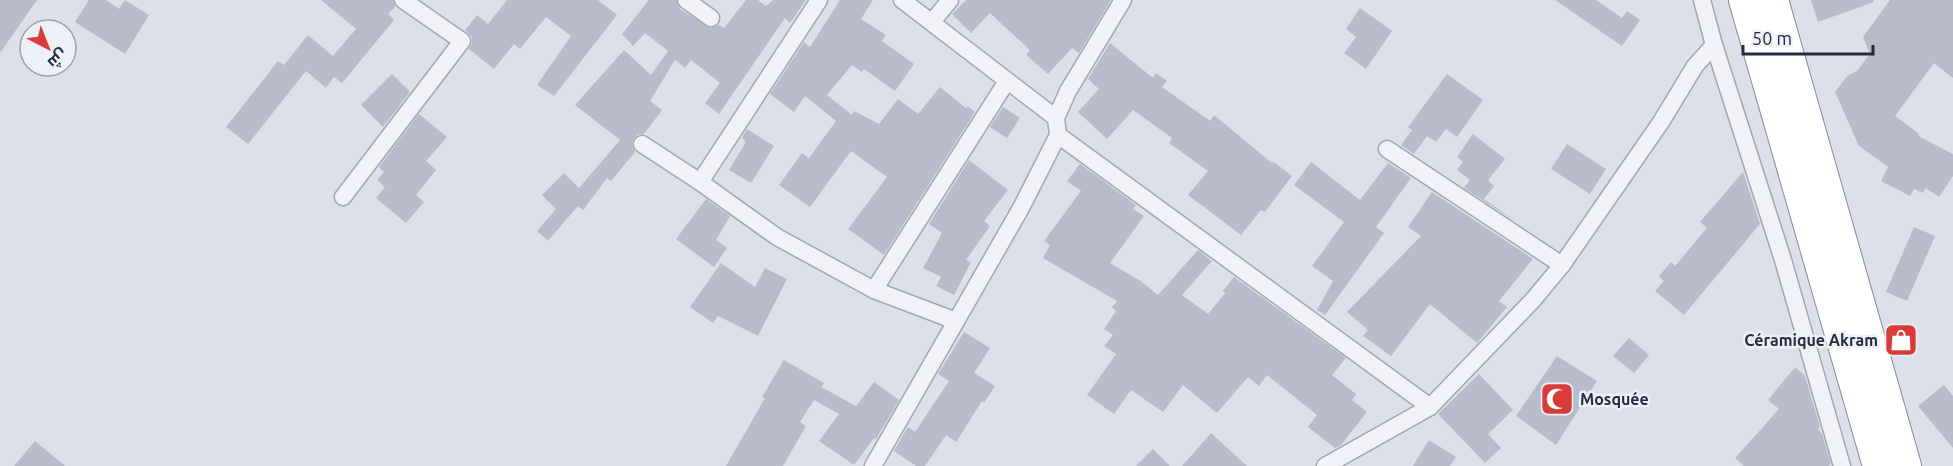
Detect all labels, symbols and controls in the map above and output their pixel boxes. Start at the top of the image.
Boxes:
north arrow [18,18,78,78]
scale bar [1743,18,1874,56]
text: 50 m [1752,28,1792,48]
text: ش [44,45,72,73]
shop icon: Céramique Akram [1883,322,1919,358]
place label: Céramique Akram [1744,331,1878,349]
mosque icon: Mosquée [1539,381,1575,417]
place label: Mosquée [1580,390,1649,408]

